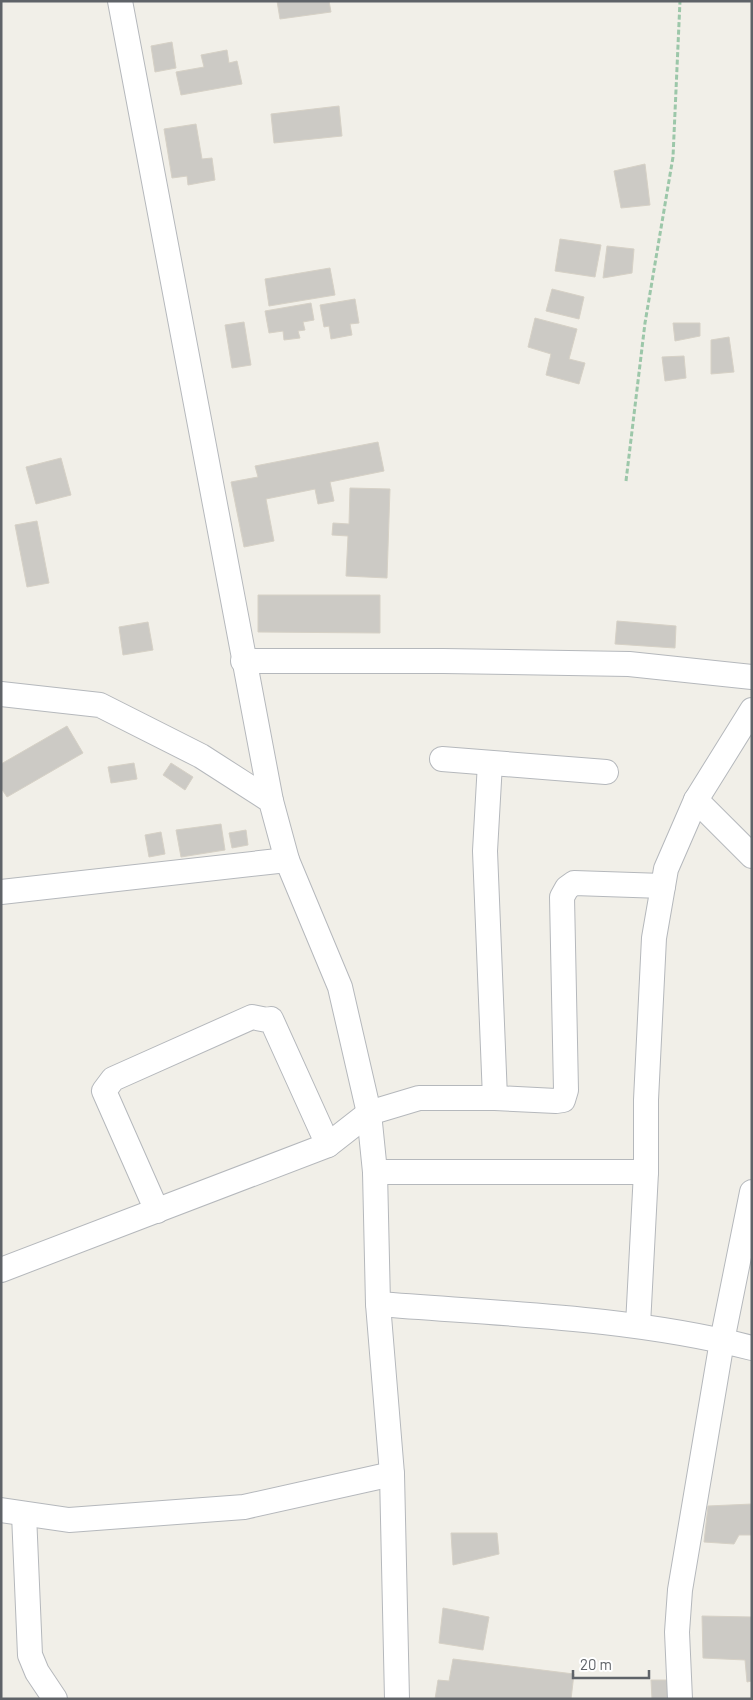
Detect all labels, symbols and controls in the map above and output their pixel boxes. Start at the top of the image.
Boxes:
scale bar [573,1648,649,1680]
text: 20 m [580,1655,612,1673]

